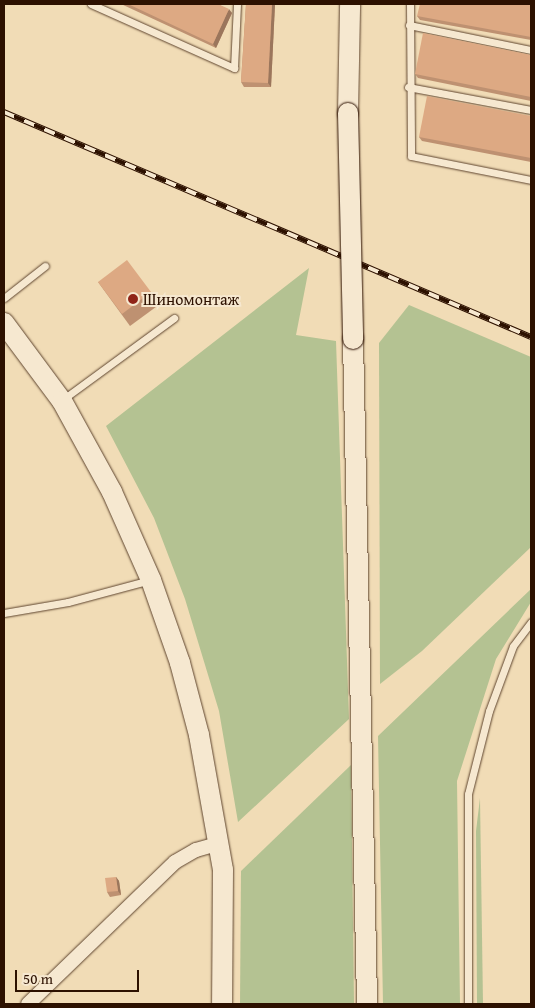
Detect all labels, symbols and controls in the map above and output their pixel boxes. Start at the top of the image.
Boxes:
place label: Шиномонтаж [143,289,239,309]
marker: Шиномонтаж [127,293,139,305]
scale bar [18,960,141,992]
text: 50 m [23,968,53,989]

